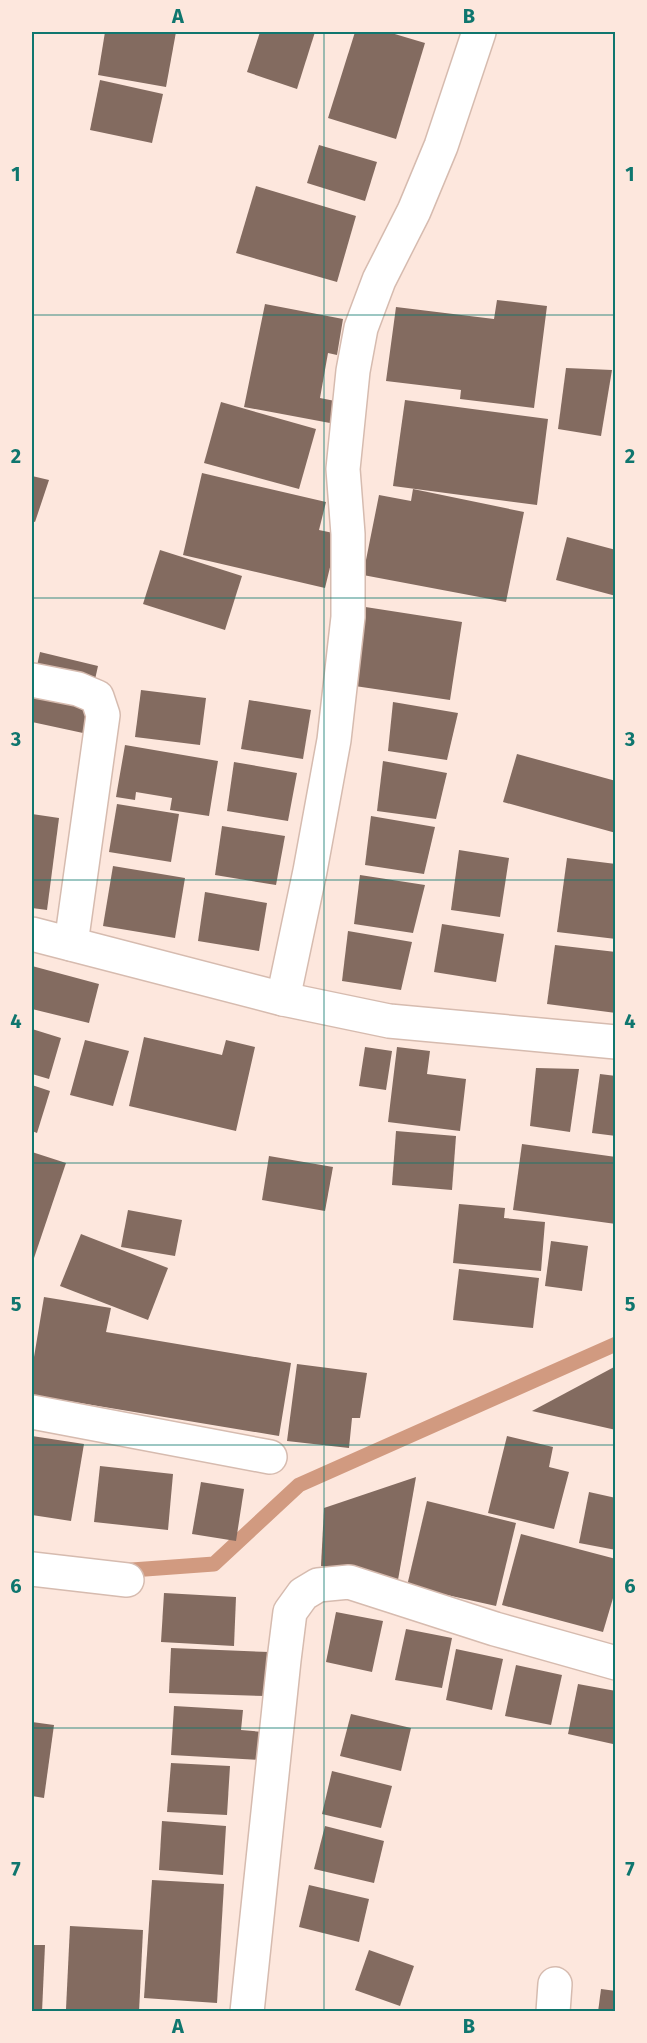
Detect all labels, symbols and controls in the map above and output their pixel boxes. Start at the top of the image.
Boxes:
text: A [171,4,185,28]
text: B [463,4,475,28]
text: 1 [11,162,21,186]
text: 1 [625,162,635,186]
text: 2 [11,444,21,468]
text: 2 [625,444,635,468]
text: 3 [10,727,21,751]
text: 3 [624,727,635,751]
text: 4 [10,1009,22,1033]
text: 4 [624,1009,636,1033]
text: 5 [11,1292,22,1316]
text: 5 [625,1292,636,1316]
text: 6 [10,1574,22,1598]
text: 6 [624,1574,636,1598]
text: 7 [11,1857,21,1881]
text: 7 [625,1857,635,1881]
text: A [171,2014,185,2038]
text: B [463,2014,475,2038]

